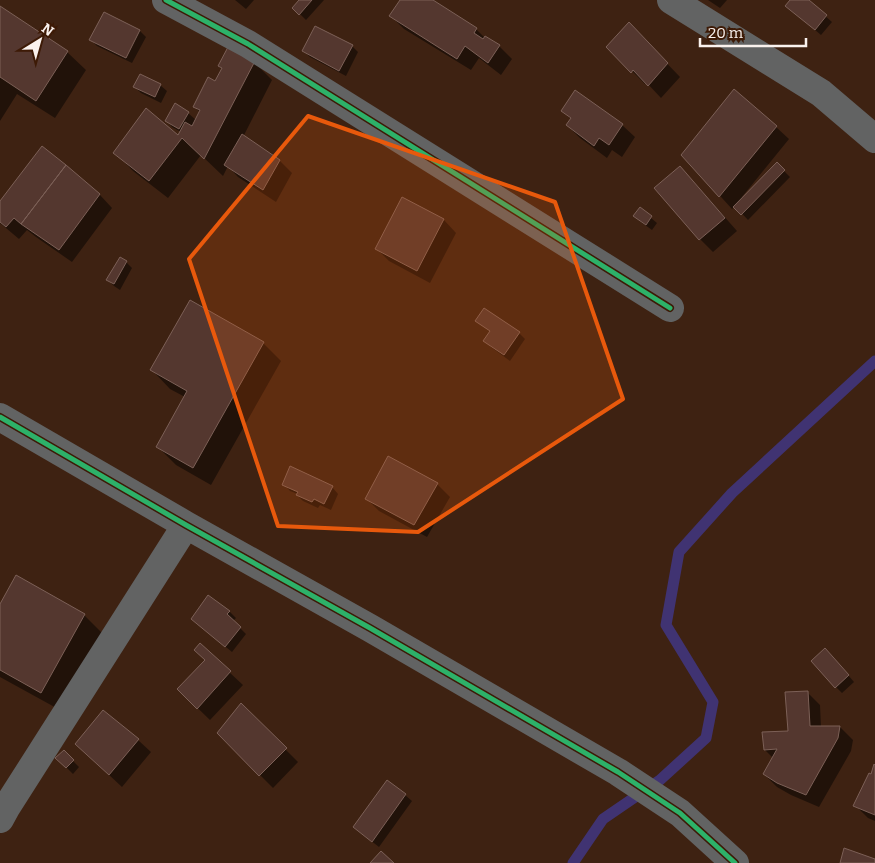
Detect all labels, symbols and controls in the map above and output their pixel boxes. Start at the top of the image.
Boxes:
north arrow [15,15,65,65]
scale bar [700,15,806,47]
text: N [38,20,57,40]
text: 20 m [708,24,744,42]

